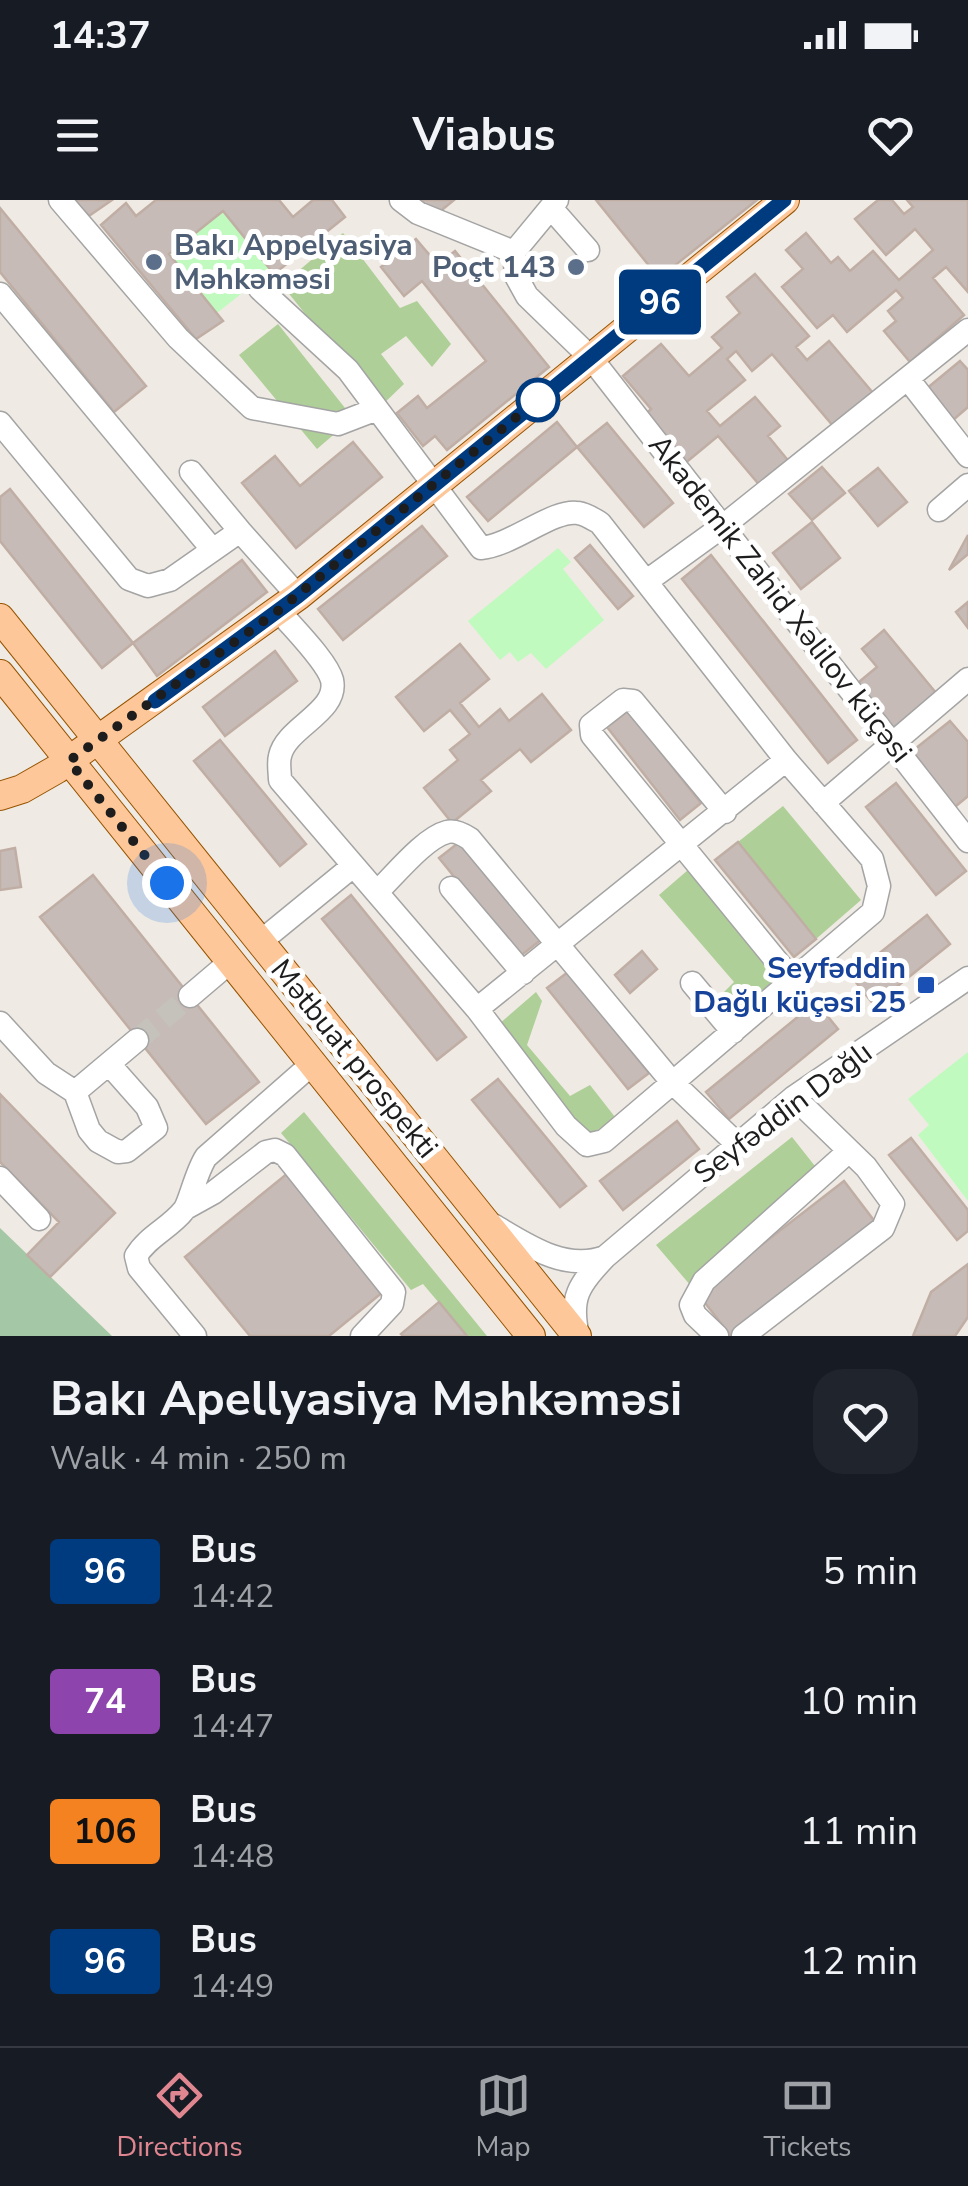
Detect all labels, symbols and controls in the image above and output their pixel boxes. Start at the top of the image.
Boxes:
text: 14:37 [50,10,151,61]
text: Viabus [412,105,556,166]
icon: menu [50,108,105,163]
icon: heart [863,108,918,163]
place label: Bakı Appelyasiya Məhkəməsi [174,225,413,300]
place label: Poçt 143 [432,247,556,288]
marker: Bakı Appelyasiya Məhkəməsi [143,251,165,273]
marker: Poçt 143 [565,256,587,278]
line badge: 96 [615,270,705,334]
text: 96 [639,279,681,326]
unlabelled marker [517,379,559,421]
street label: Akademik Zahid Xəlilov küçəsi [639,426,921,772]
your location [142,858,192,908]
place label: Seyfəddin Dağlı küçəsi 25 [693,948,906,1023]
street label: Mətbuat prospekti [261,951,447,1167]
marker: Seyfəddin Dağlı küçəsi 25 [915,974,937,996]
street label: Seyfəddin Dağlı [685,1032,881,1194]
text: Bakı Apellyasiya Məhkəməsi [50,1366,682,1432]
button: heart [813,1369,918,1474]
text: Walk · 4 min · 250 m [50,1437,347,1480]
text: Bus [190,1524,257,1575]
text: 5 min [823,1546,918,1597]
text: 96 [84,1548,126,1595]
text: 14:42 [190,1575,274,1618]
text: Bus [190,1654,257,1705]
text: 10 min [800,1676,918,1727]
text: 74 [84,1678,126,1725]
text: 14:47 [190,1705,274,1748]
text: Bus [190,1784,257,1835]
text: 11 min [800,1806,918,1857]
text: 106 [73,1808,137,1855]
text: 14:48 [190,1835,274,1878]
text: Bus [190,1914,257,1965]
text: 12 min [800,1936,918,1987]
text: 96 [84,1938,126,1985]
text: 14:49 [190,1965,274,2008]
tab: Directions [116,2068,243,2166]
tab: Map [476,2068,531,2166]
tab: Tickets [763,2068,852,2166]

